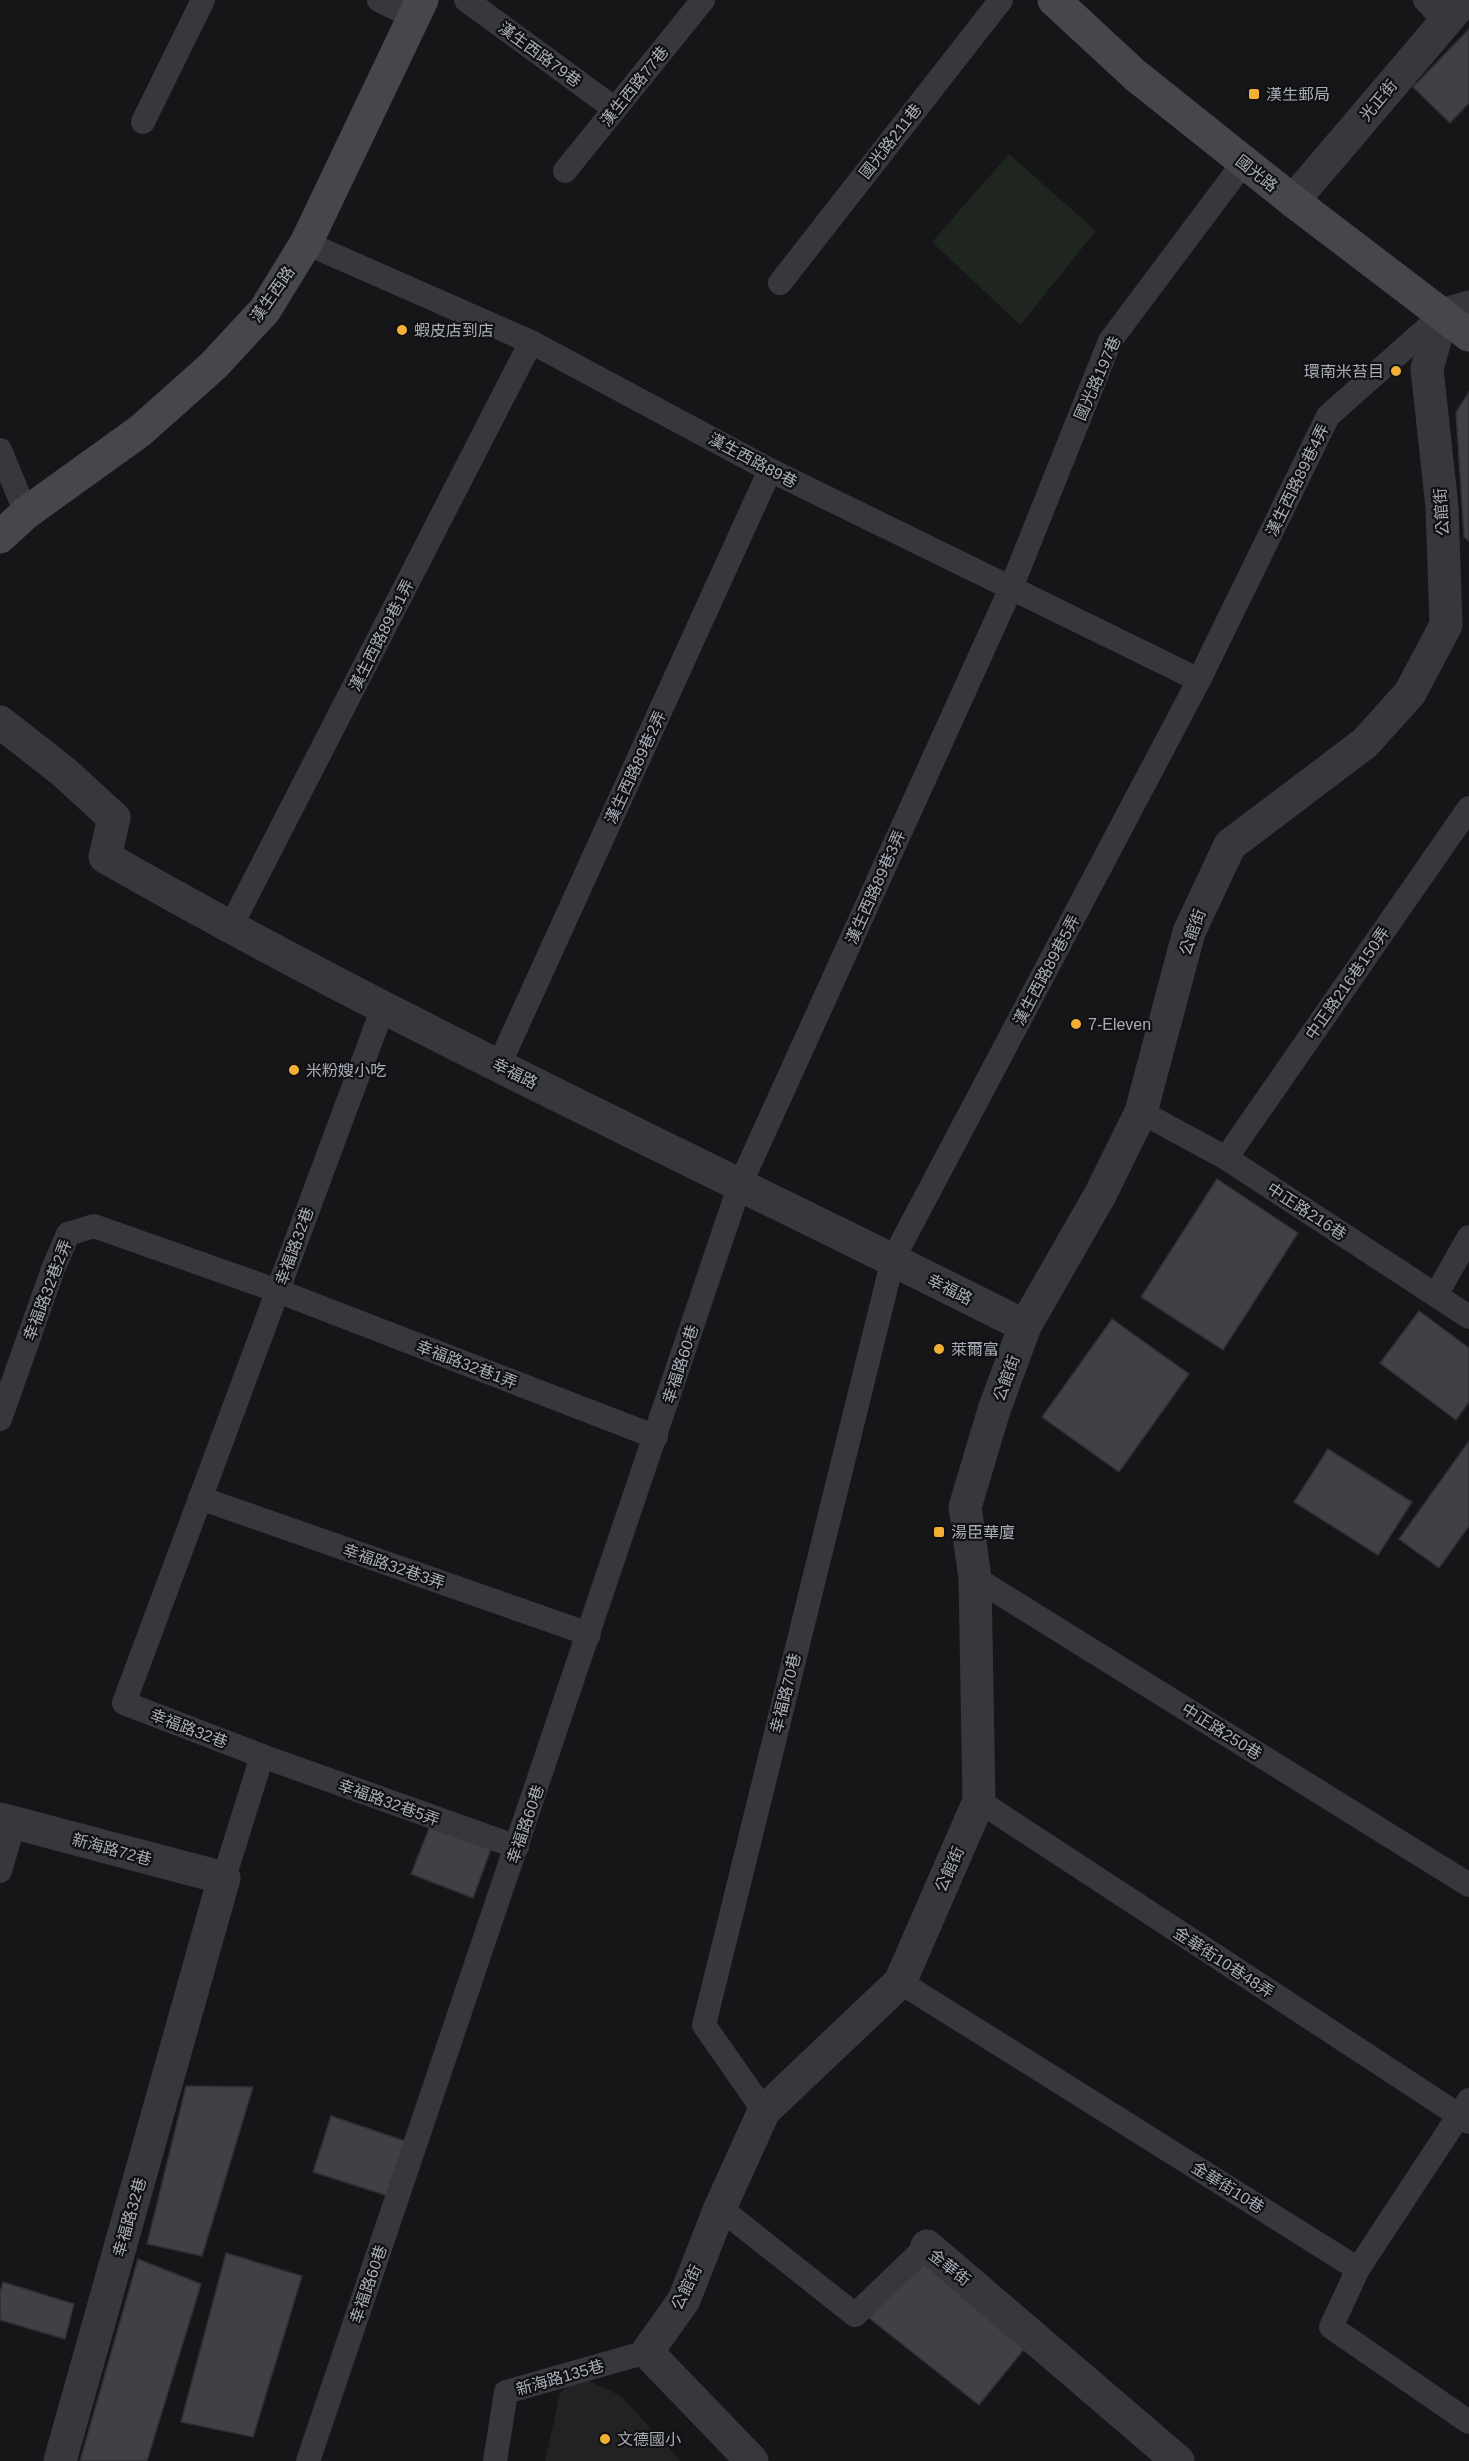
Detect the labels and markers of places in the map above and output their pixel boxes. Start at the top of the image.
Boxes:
place label: 漢生郵局 [1266,86,1330,103]
marker: 漢生郵局 [1247,87,1261,101]
place label: 蝦皮店到店 [414,322,494,339]
marker: 蝦皮店到店 [395,323,409,337]
place label: 環南米苔目 [1304,363,1384,380]
marker: 環南米苔目 [1389,364,1403,378]
place label: 7-Eleven [1088,1016,1151,1033]
marker: 7-Eleven [1069,1017,1083,1031]
place label: 米粉嫂小吃 [306,1062,386,1079]
marker: 米粉嫂小吃 [287,1063,301,1077]
place label: 萊爾富 [951,1341,999,1358]
marker: 萊爾富 [932,1342,946,1356]
place label: 湯臣華廈 [951,1524,1015,1541]
marker: 湯臣華廈 [932,1525,946,1539]
place label: 文德國小 [617,2431,681,2448]
marker: 文德國小 [598,2432,612,2446]

